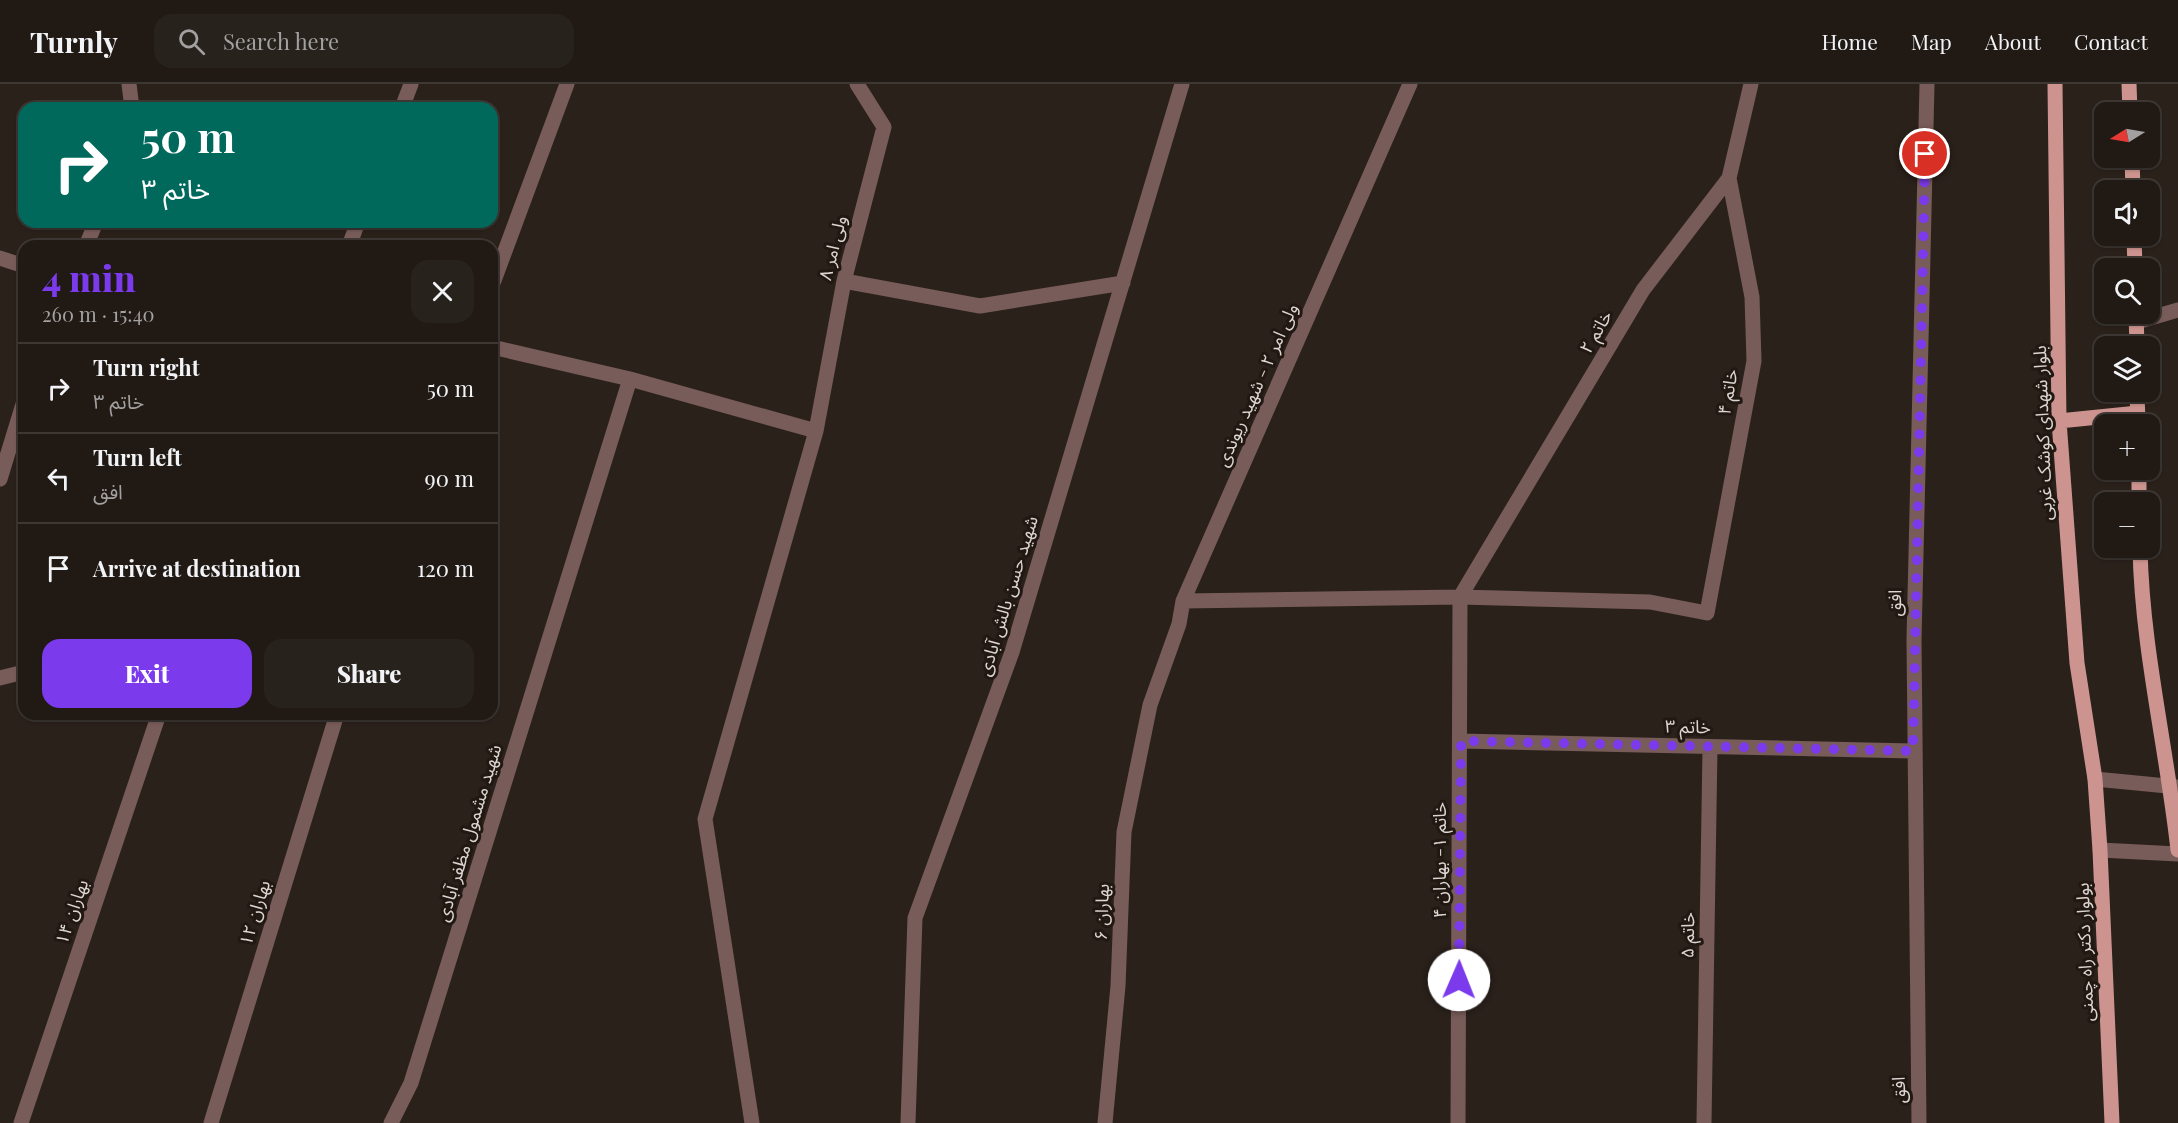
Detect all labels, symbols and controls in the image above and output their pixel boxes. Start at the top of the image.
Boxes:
search box [154,14,574,68]
text: Turnly [30,23,118,60]
icon: search [175,25,208,58]
text: Search here [223,26,339,56]
text: Home [1822,27,1878,55]
text: Map [1911,27,1952,55]
text: About [1985,27,2041,55]
text: Contact [2074,27,2148,55]
north arrow [2094,102,2160,168]
map controls [2094,102,2160,558]
text: 50 m [141,108,235,164]
icon: right [42,126,120,204]
pin [1899,128,1950,179]
icon: arrive [1908,137,1941,170]
text: خاتم ۳ [141,170,210,206]
button: sound [2094,180,2160,246]
street label: ولی امر ۸ [812,213,852,283]
text: 4 min [42,253,136,301]
button: search [2094,258,2160,324]
button: close [411,260,474,323]
street label: ولی امر ۲ - شهید ریوندی [1209,299,1303,470]
text: 260 m · 15:40 [42,300,155,327]
street label: خاتم ۲ [1573,306,1619,358]
button: layers [2094,336,2160,402]
street label: بلوار شهدای کوشک غربی [2027,345,2057,521]
text: Turn right [93,352,199,382]
street label: خاتم ۴ [1711,367,1745,417]
icon: right [42,372,75,405]
text: 50 m [427,373,474,403]
text: خاتم ۳ [93,387,144,414]
button: + [2094,414,2160,480]
text: Turn left [93,442,182,472]
icon: left [42,462,75,495]
text: 90 m [425,463,474,493]
text: افق [93,477,123,504]
button: − [2094,492,2160,558]
street label: شهید حسن بالش آبادی [971,513,1043,679]
icon: arrive [42,552,75,585]
text: Arrive at destination [93,553,301,583]
text: 120 m [417,553,474,583]
street label: افق [1882,589,1906,617]
button: Exit [42,639,252,708]
button: Share [264,639,474,708]
street label: خاتم ۳ [1665,714,1711,740]
street label: شهید مشمول مظفر آبادی [430,741,506,924]
street label: خاتم ۱- بهاران ۴ [1427,802,1453,918]
street label: بهاران ۱۴ [49,876,93,947]
street label: بهاران ۱۲ [233,877,275,948]
street label: بولوار دکتر راه چمنی [2070,882,2098,1022]
street label: بهاران ۶ [1088,883,1114,941]
street label: خاتم ۵ [1675,912,1701,958]
position arrow [1427,948,1491,1012]
street label: افق [1886,1076,1910,1104]

